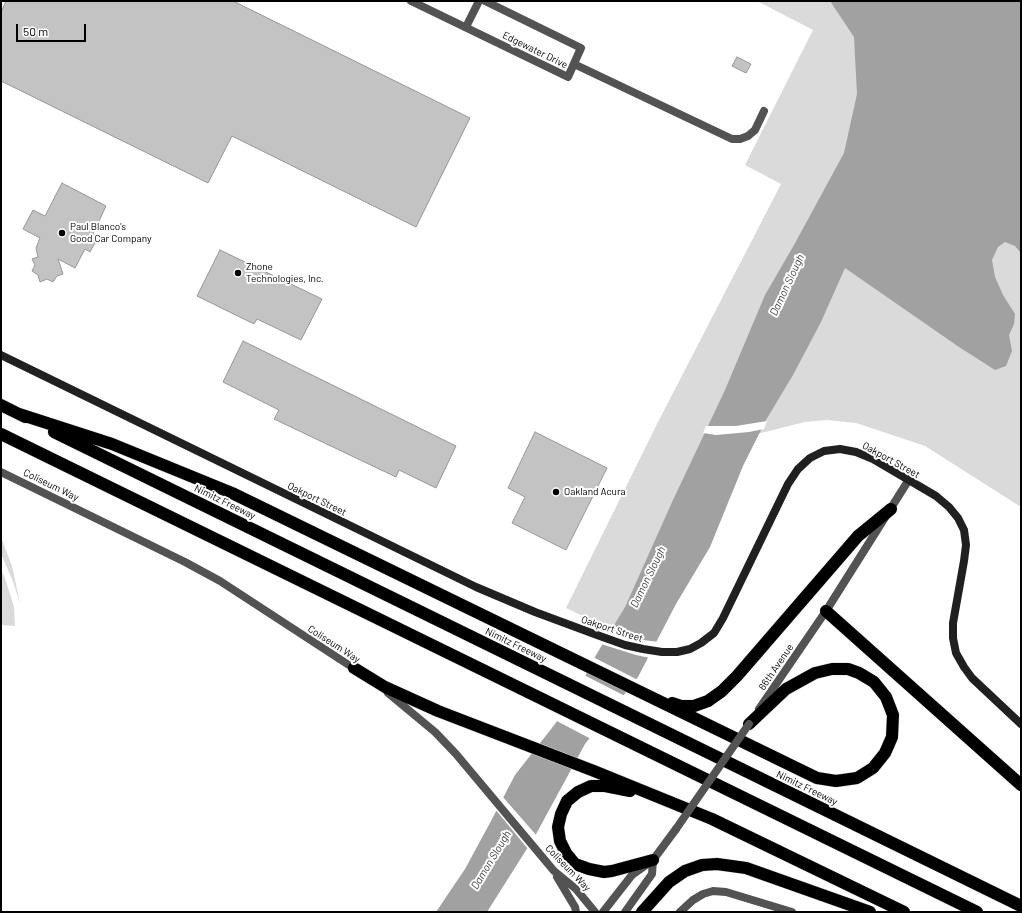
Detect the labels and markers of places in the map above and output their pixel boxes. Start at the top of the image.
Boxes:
place label: Paul Blanco's Good Car Company [70,221,152,244]
marker: Paul Blanco's Good Car Company [57,228,67,238]
place label: Zhone Technologies, Inc. [246,261,324,284]
marker: Zhone Technologies, Inc. [233,268,243,278]
place label: Oakland Acura [564,486,626,498]
marker: Oakland Acura [551,487,561,497]

